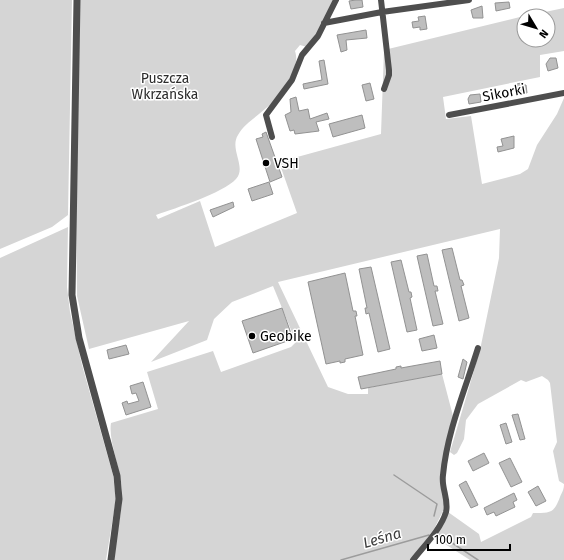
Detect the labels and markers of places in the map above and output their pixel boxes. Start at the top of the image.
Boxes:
place label: VSH [274,155,299,172]
marker: VSH [261,158,271,168]
place label: Geobike [260,328,312,345]
marker: Geobike [247,331,257,341]

